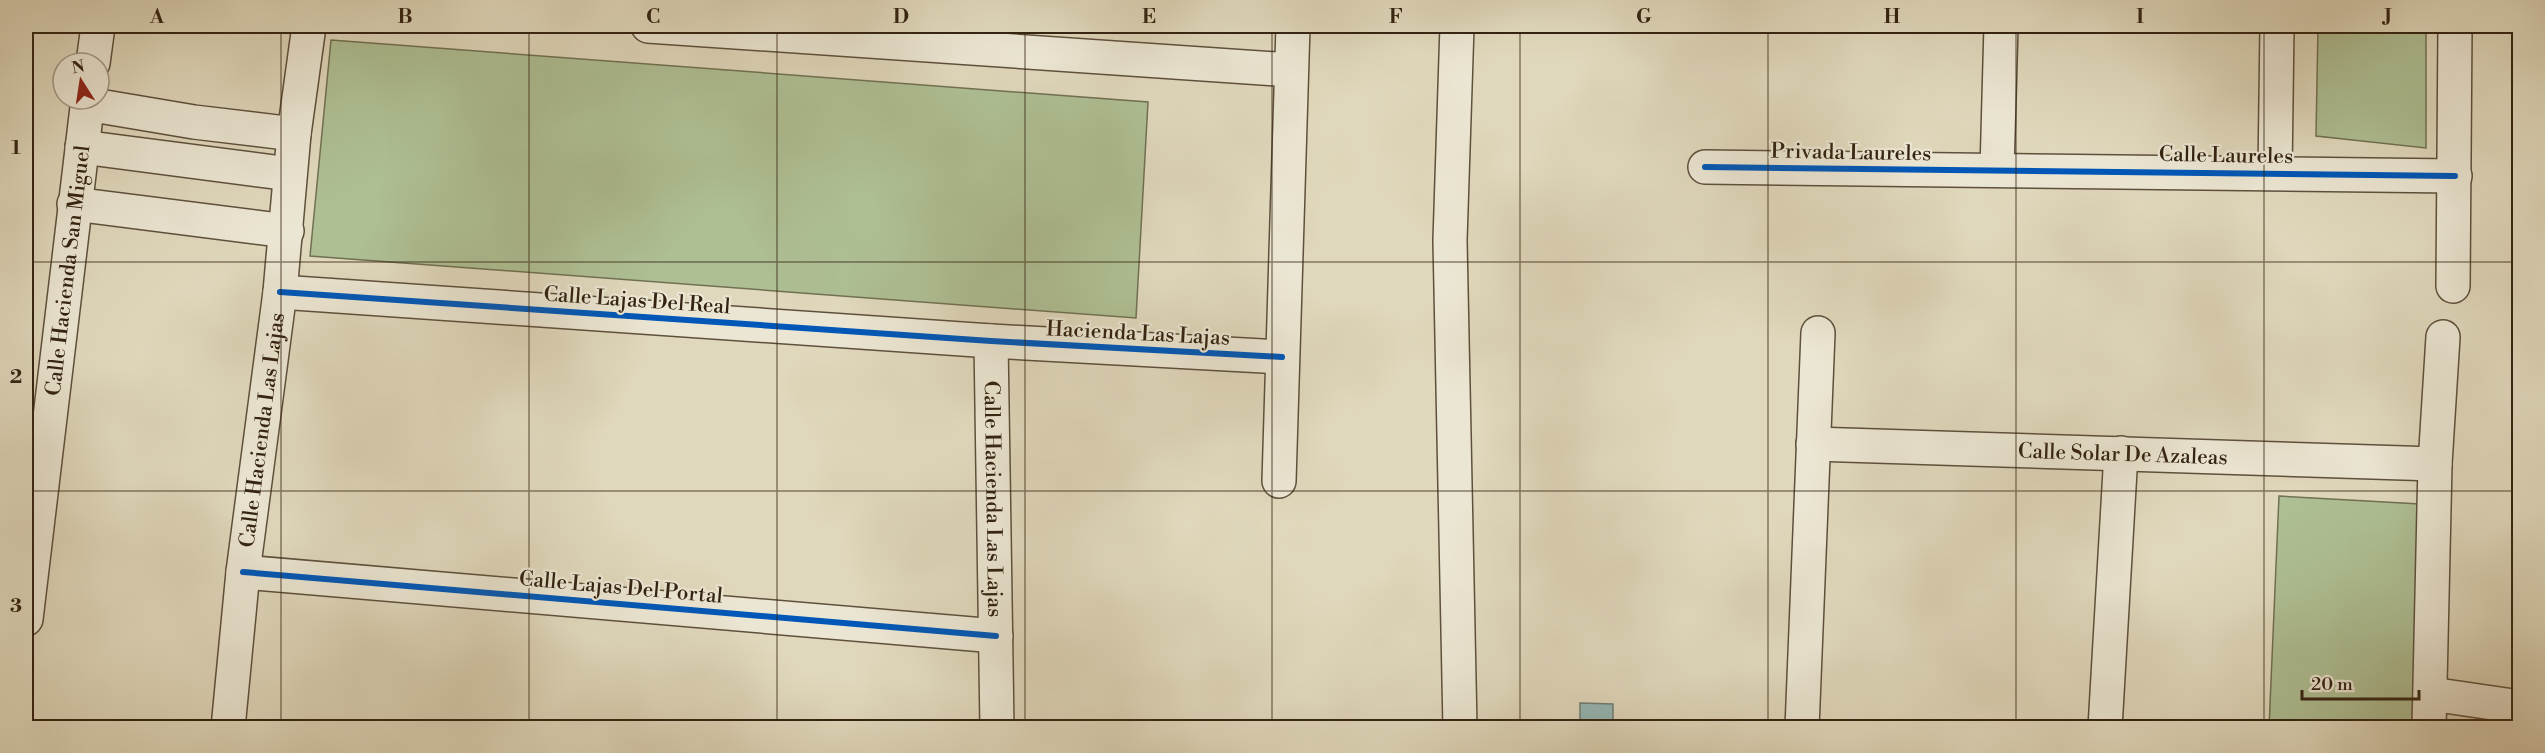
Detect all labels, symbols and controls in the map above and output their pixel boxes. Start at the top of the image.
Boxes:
text: A [149,5,165,30]
text: B [397,5,413,30]
text: C [646,5,660,30]
text: D [893,5,909,30]
text: E [1142,5,1156,30]
text: F [1389,5,1403,30]
text: G [1636,5,1652,30]
text: H [1884,5,1901,30]
text: I [2136,5,2144,30]
text: J [2381,5,2392,30]
north arrow [51,51,111,111]
text: N [70,56,87,78]
text: 1 [11,136,21,161]
street label: Privada Laureles [1770,139,1932,167]
street label: Calle Laureles [2159,142,2293,170]
street label: Calle Hacienda San Miguel [41,144,96,397]
street label: Calle Lajas Del Real [543,282,731,320]
street label: Calle Hacienda Las Lajas [234,311,291,549]
street label: Hacienda Las Lajas [1045,316,1231,352]
text: 2 [10,365,22,390]
street label: Calle Hacienda Las Lajas [978,380,1007,618]
street label: Calle Solar De Azaleas [2018,439,2228,471]
street label: Calle Lajas Del Portal [518,566,724,610]
text: 3 [10,594,22,619]
scale bar [2302,663,2419,701]
text: 20 m [2311,673,2353,696]

